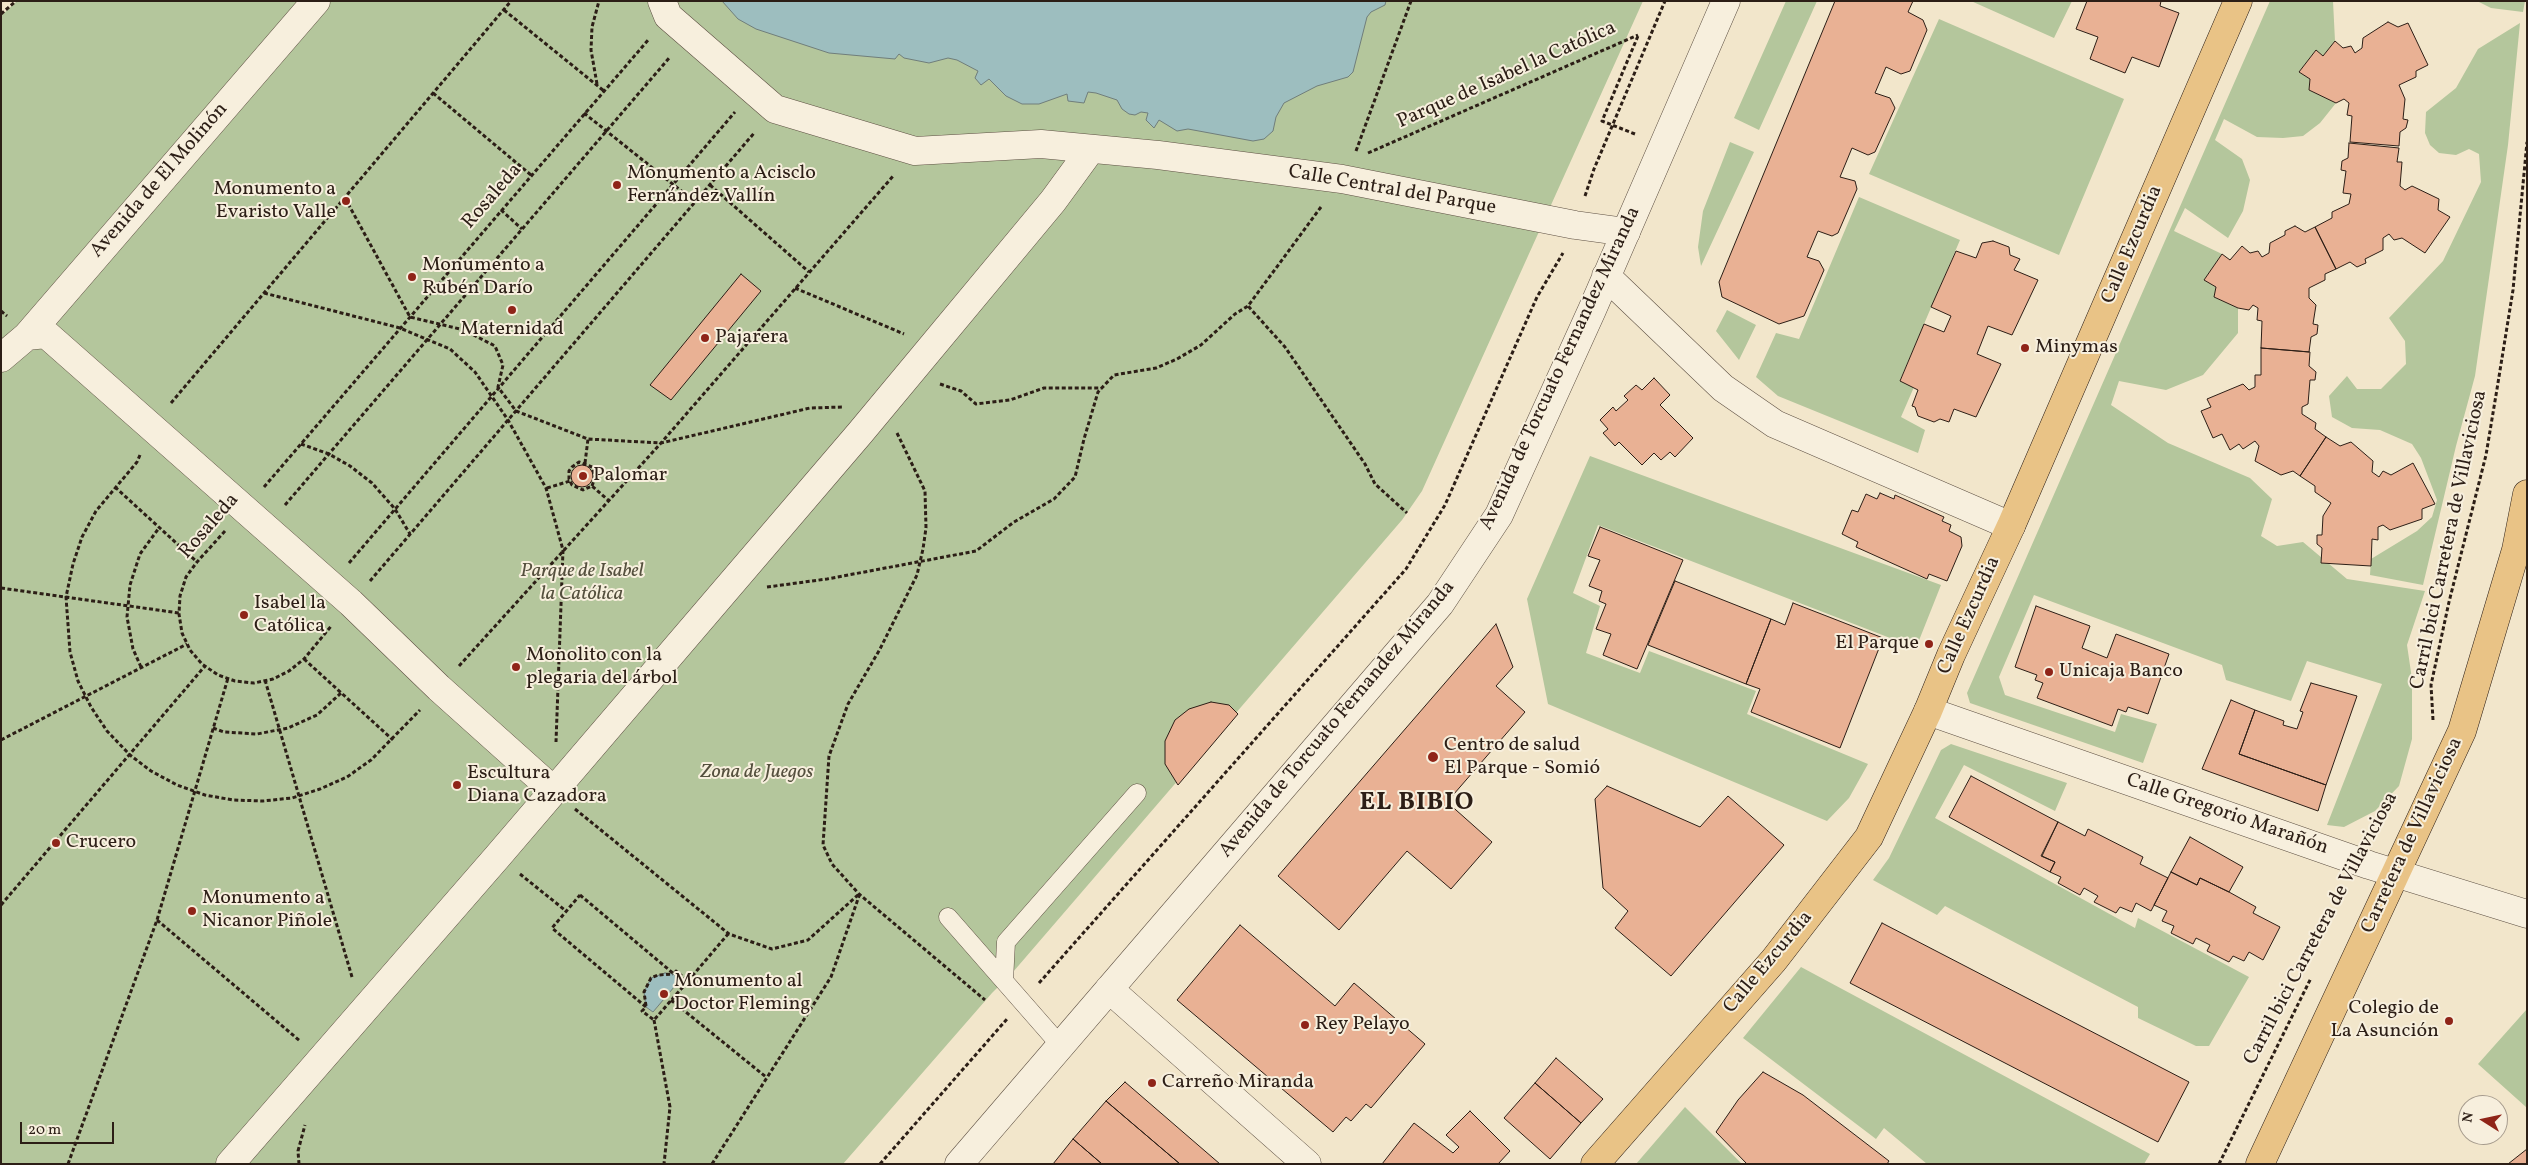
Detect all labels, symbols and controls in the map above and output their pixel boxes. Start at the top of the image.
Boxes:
street label: Parque de Isabel la Católica [1394,17,1620,135]
street label: Avenida de El Molinón [86,98,234,264]
street label: Rosaleda [458,159,528,235]
street label: Calle Central del Parque [1286,161,1498,221]
place label: Monumento a Acisclo Fernández Vallín [627,162,816,209]
place label: Monumento a Evaristo Valle [213,178,336,225]
marker: Monumento a Acisclo Fernández Vallín [611,179,623,191]
street label: Calle Ezcurdia [2097,182,2169,308]
marker: Monumento a Evaristo Valle [340,195,352,207]
street label: Avenida de Torcuato Fernandez Miranda [1475,203,1647,535]
place label: Monumento a Rubén Darío [422,254,545,301]
marker: Monumento a Rubén Darío [406,271,418,283]
marker: Maternidad [506,304,518,316]
place label: Maternidad [460,318,564,342]
place label: Pajarera [715,326,788,350]
marker: Pajarera [699,332,711,344]
place label: Minymas [2035,336,2118,360]
marker: Minymas [2019,342,2031,354]
street label: Carril bici Carretera de Villaviciosa [2407,388,2493,692]
place label: Palomar [593,464,667,488]
marker: Palomar [577,470,589,482]
street label: Rosaleda [175,489,245,565]
street label: Calle Ezcurdia [1933,553,2007,679]
park label: Parque de Isabel la Católica [520,560,644,607]
street label: Avenida de Torcuato Fernandez Miranda [1215,577,1461,863]
place label: Isabel la Católica [254,592,326,639]
marker: Isabel la Católica [238,609,250,621]
place label: El Parque [1835,632,1919,656]
marker: El Parque [1923,638,1935,650]
place label: Monolito con la plegaria del árbol [526,644,678,691]
place label: Unicaja Banco [2059,660,2183,684]
marker: Monolito con la plegaria del árbol [510,661,522,673]
marker: Unicaja Banco [2043,666,2055,678]
place label: Centro de salud El Parque - Somió [1444,734,1600,781]
street label: Carretera de Villaviciosa [2357,734,2469,938]
marker: Centro de salud El Parque - Somió [1426,750,1440,764]
park label: Zona de Juegos [701,761,813,785]
place label: Escultura Diana Cazadora [467,762,607,809]
street label: Calle Gregorio Marañón [2123,769,2331,861]
marker: Escultura Diana Cazadora [451,779,463,791]
district label: EL BIBIO [1359,789,1475,819]
street label: Carril bici Carretera de Villaviciosa [2240,789,2404,1069]
place label: Crucero [66,831,136,855]
marker: Crucero [50,837,62,849]
place label: Monumento a Nicanor Piñole [202,887,332,934]
marker: Monumento a Nicanor Piñole [186,905,198,917]
street label: Calle Ezcurdia [1719,907,1819,1019]
place label: Monumento al Doctor Fleming [674,970,811,1017]
marker: Monumento al Doctor Fleming [658,988,670,1000]
place label: Colegio de La Asunción [2330,997,2439,1044]
place label: Rey Pelayo [1315,1013,1410,1037]
marker: Colegio de La Asunción [2443,1015,2455,1027]
marker: Rey Pelayo [1299,1019,1311,1031]
place label: Carreño Miranda [1162,1071,1314,1095]
marker: Carreño Miranda [1146,1077,1158,1089]
north arrow [2458,1095,2508,1145]
text: N [2458,1111,2479,1124]
scale bar [22,1112,116,1144]
text: 20 m [28,1120,61,1141]

